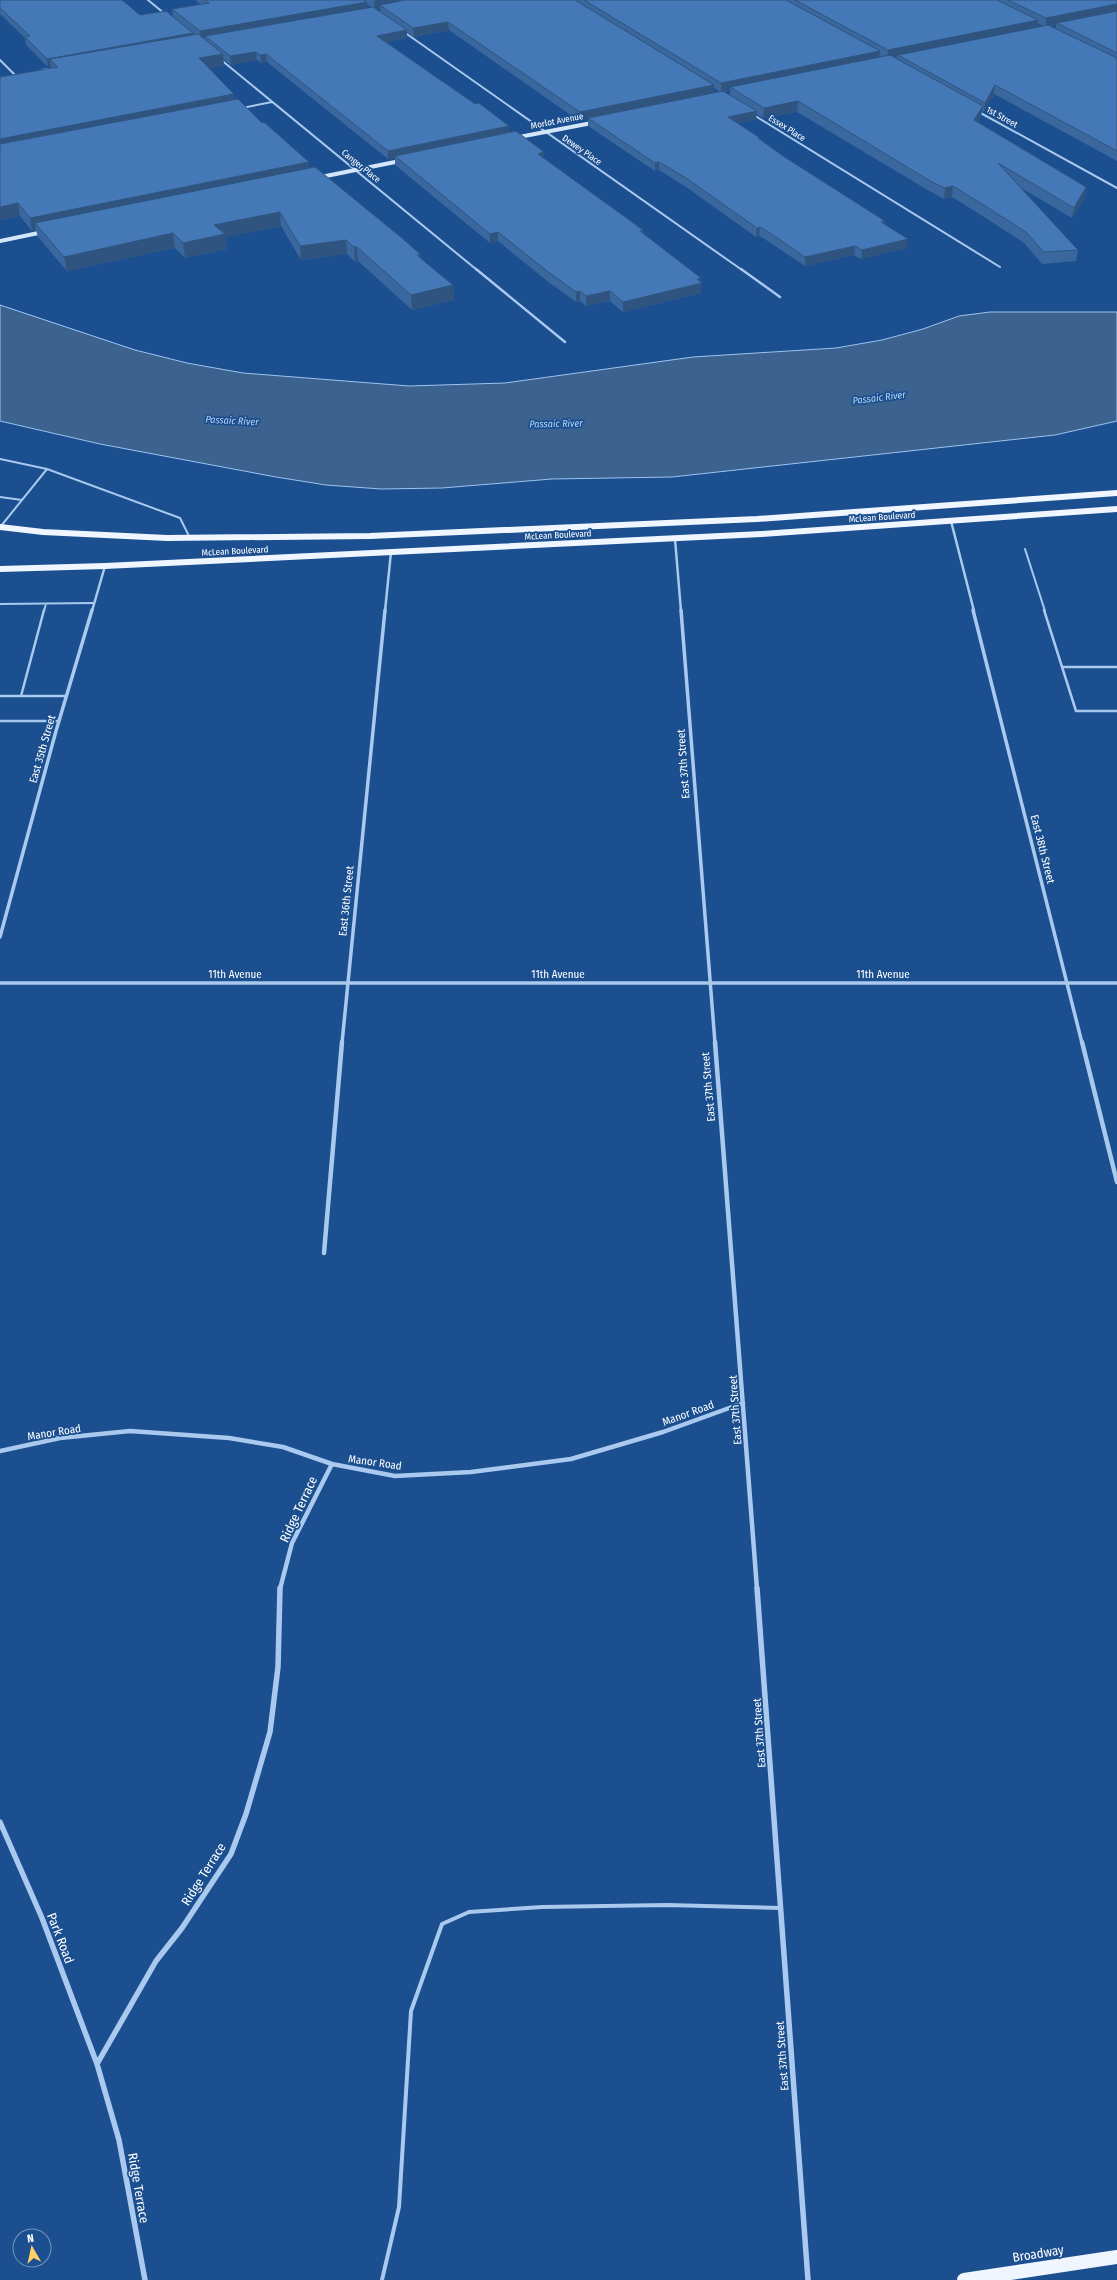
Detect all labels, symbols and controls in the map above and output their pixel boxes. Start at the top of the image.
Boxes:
street label: 1st Street [984,104,1020,130]
street label: Morlot Avenue [530,111,585,131]
street label: Essex Place [767,113,808,144]
street label: Dewey Place [560,133,604,167]
street label: Canger Place [340,147,383,185]
water label: Passaic River [852,389,907,407]
water label: Passaic River [205,414,259,428]
water label: Passaic River [529,418,583,430]
street label: McLean Boulevard [848,510,916,524]
street label: McLean Boulevard [524,528,592,542]
street label: McLean Boulevard [201,544,269,558]
street label: East 35th Street [27,713,59,785]
street label: East 37th Street [675,728,692,799]
street label: East 38th Street [1028,813,1057,885]
street label: East 36th Street [336,865,357,937]
street label: 11th Avenue [208,968,262,981]
street label: 11th Avenue [531,968,585,981]
street label: 11th Avenue [856,968,910,981]
street label: East 37th Street [699,1051,718,1122]
street label: East 37th Street [727,1374,744,1445]
street label: Manor Road [661,1398,716,1429]
street label: Manor Road [26,1422,82,1443]
street label: Manor Road [347,1452,403,1473]
street label: Ridge Terrace [277,1474,320,1545]
street label: East 37th Street [751,1697,768,1768]
street label: Ridge Terrace [178,1840,229,1908]
street label: Park Road [44,1911,77,1966]
street label: East 37th Street [774,2020,791,2091]
street label: Ridge Terrace [125,2152,152,2224]
north arrow [12,2228,52,2268]
text: N [26,2232,35,2246]
street label: Broadway [1011,2242,1065,2265]

